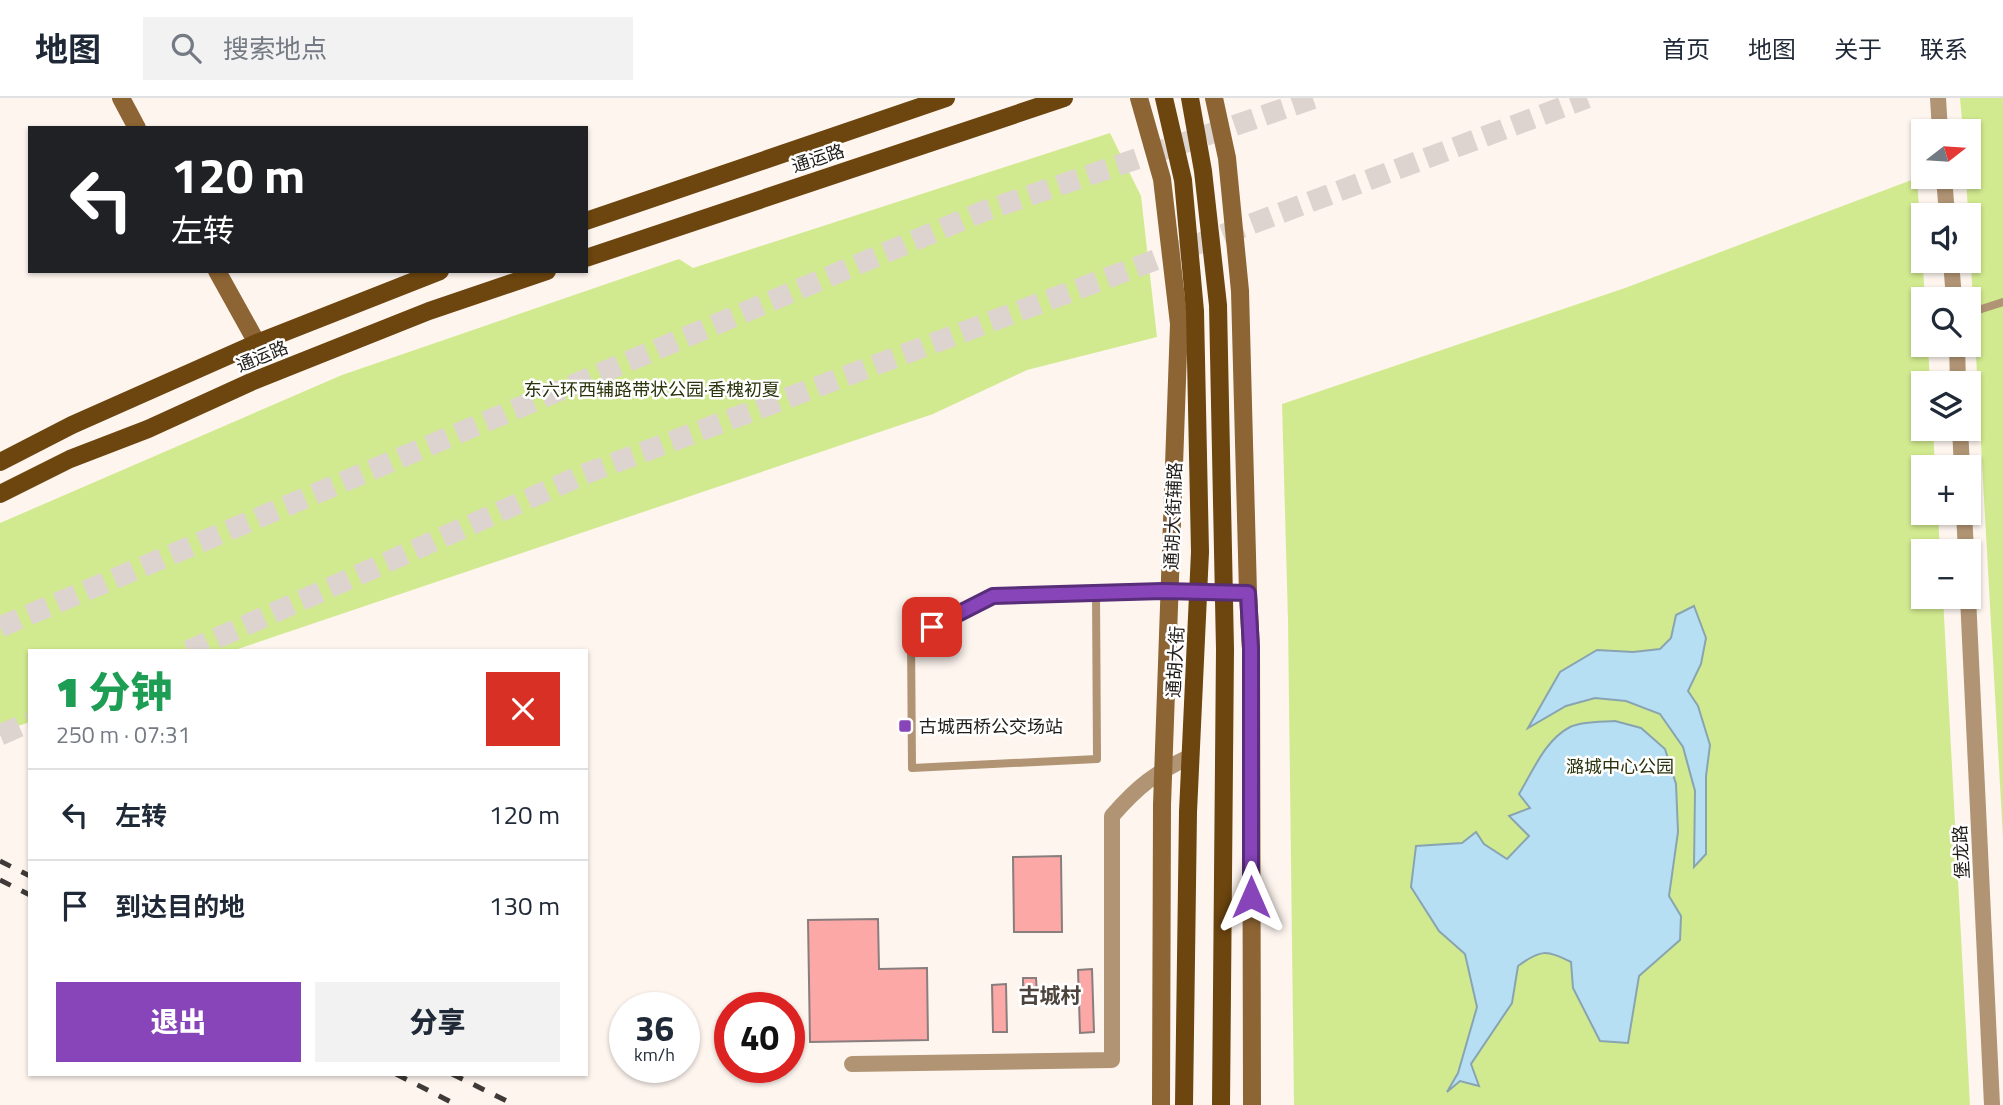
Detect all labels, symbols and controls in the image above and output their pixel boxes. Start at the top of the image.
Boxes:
search box [143,17,633,80]
text: 地图 [35,24,101,74]
icon: search [167,29,205,67]
text: 搜索地点 [223,29,327,68]
text: 首页 [1662,31,1710,67]
text: 地图 [1748,31,1796,67]
text: 关于 [1834,31,1882,67]
text: 联系 [1920,31,1968,67]
north arrow [1911,119,1981,189]
map controls [1911,119,1981,609]
text: 120 m [171,137,305,212]
street label: 通运路 [788,137,848,179]
icon: left [56,154,147,245]
button: sound [1911,203,1981,273]
text: 左转 [171,206,235,254]
button: search [1911,287,1981,357]
street label: 通运路 [232,333,292,379]
button: layers [1911,371,1981,441]
park label: 东六环西辅路带状公园·香槐初夏 [524,376,780,403]
button: + [1911,455,1981,525]
street label: 通胡大街辅路 [1158,462,1188,570]
button: − [1911,539,1981,609]
pin [902,597,962,657]
icon: arrive [913,608,951,646]
street label: 通胡大街 [1160,625,1190,699]
text: 1 分钟 [56,659,172,723]
button: close [486,672,560,746]
place label: 古城西桥公交场站 [919,713,1063,740]
text: 250 m · 07:31 [56,717,191,752]
marker: 古城西桥公交场站 [897,718,913,734]
park label: 潞城中心公园 [1566,753,1674,780]
text: 120 m [489,795,560,834]
icon: left [56,796,94,834]
text: 左转 [115,796,167,835]
street label: 堡龙路 [1946,824,1976,880]
position arrow [1214,860,1288,934]
text: 130 m [489,886,560,925]
icon: arrive [56,887,94,925]
text: 到达目的地 [115,887,245,926]
district label: 古城村 [1019,979,1082,1011]
button: 退出 [56,982,301,1062]
button: 分享 [315,982,560,1062]
speed limit sign: 40 [714,992,805,1083]
text: 36 [635,1001,674,1055]
text: km/h [634,1041,675,1068]

